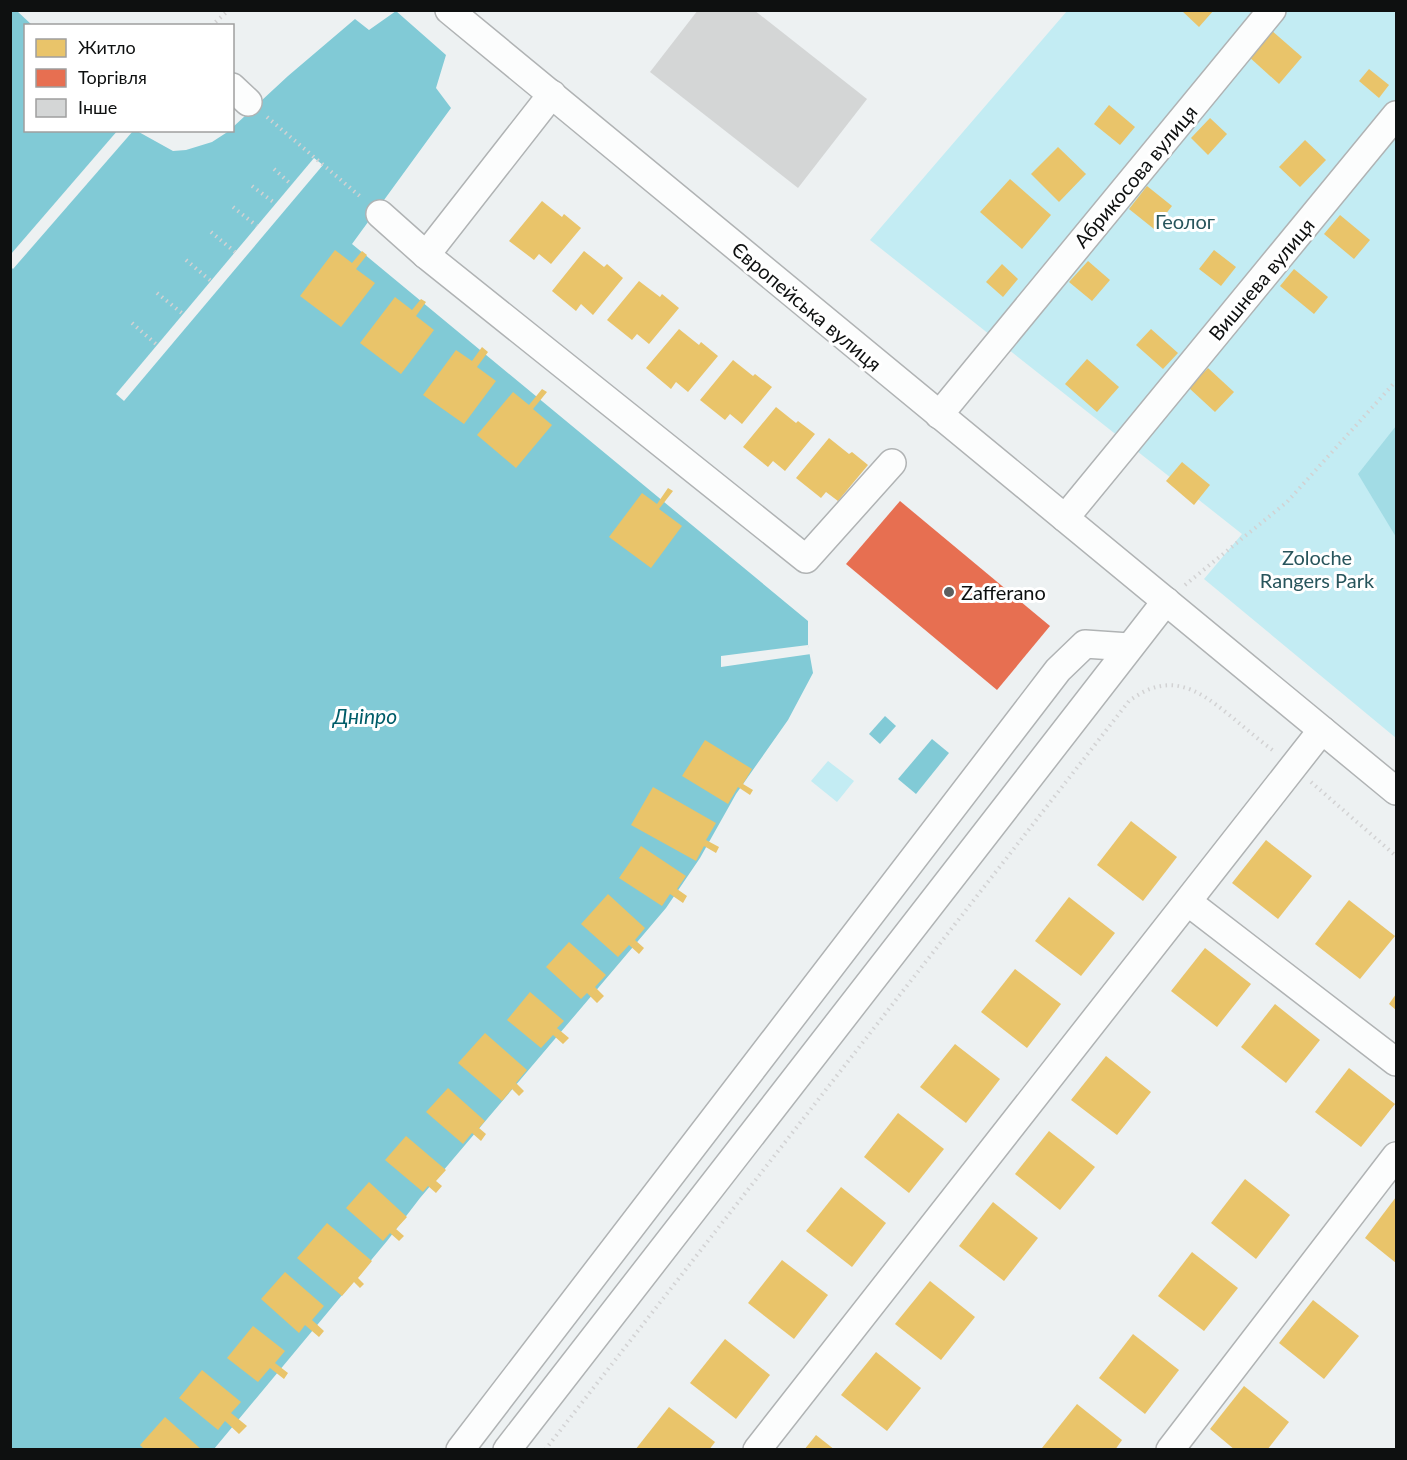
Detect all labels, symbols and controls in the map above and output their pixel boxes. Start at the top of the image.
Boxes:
legend [24,24,234,132]
text: Житло [78,36,136,58]
text: Торгівля [78,66,147,88]
text: Інше [78,96,117,118]
street label: Абрикосова вулиця [1068,100,1202,252]
park label: Геолог [1155,209,1215,233]
street label: Вишнева вулиця [1203,213,1319,345]
street label: Європейська вулиця [727,236,887,376]
park label: Zoloche Rangers Park [1260,545,1375,592]
place label: Zafferano [961,580,1046,604]
marker: Zafferano [942,585,956,599]
water label: Дніпро [331,703,397,728]

